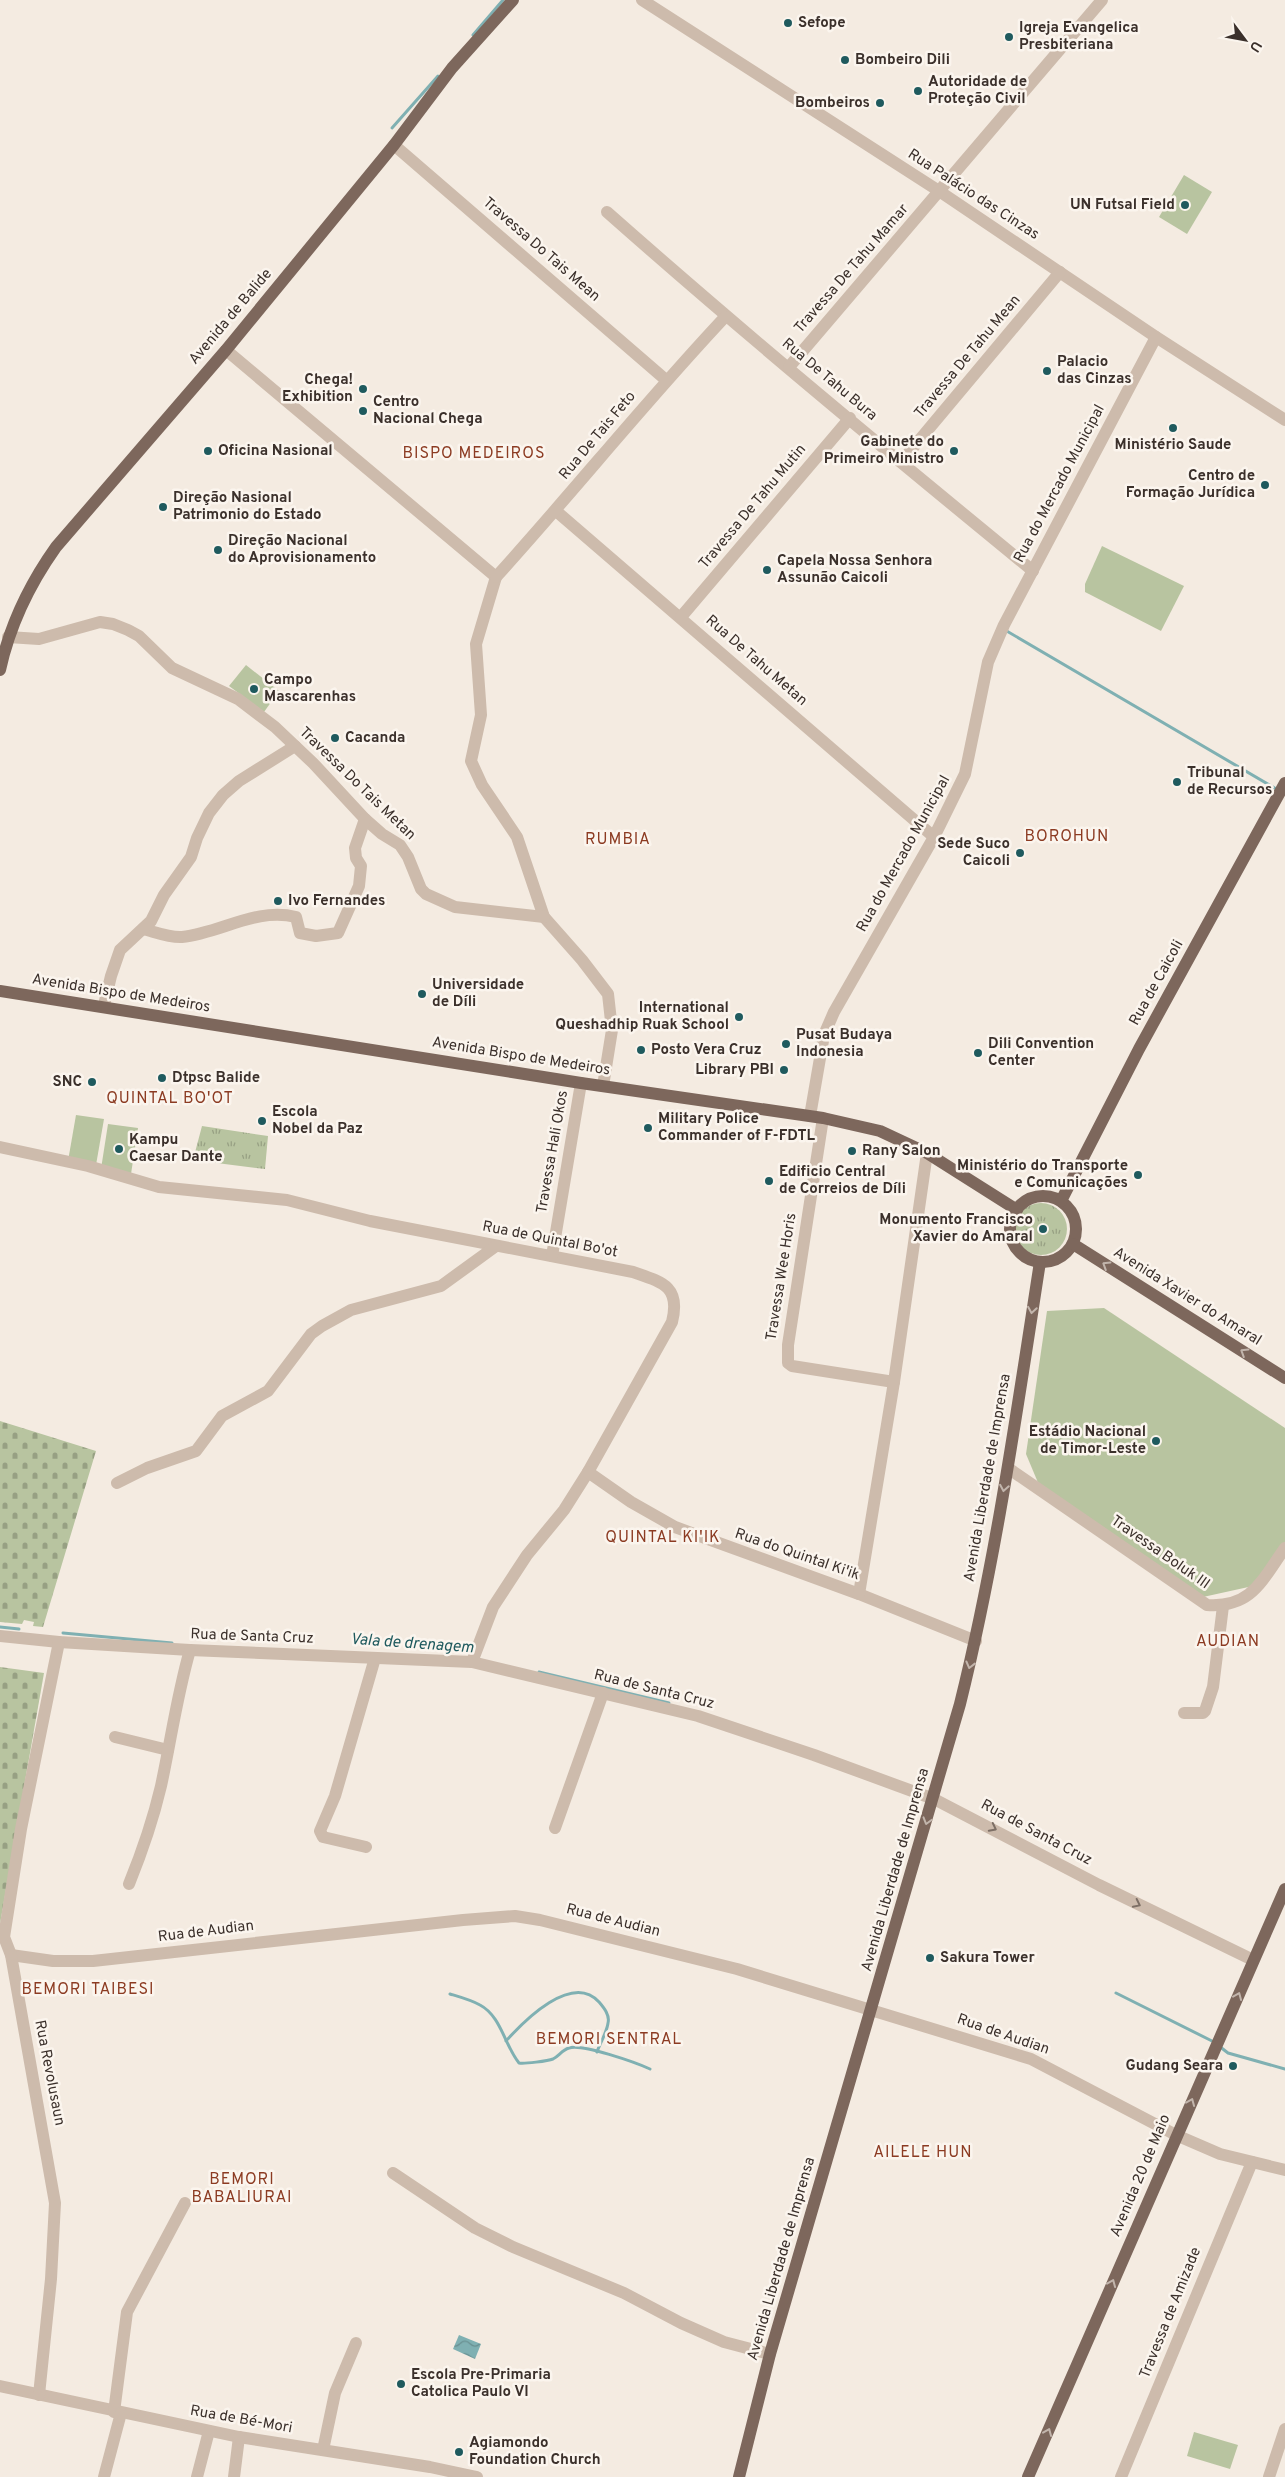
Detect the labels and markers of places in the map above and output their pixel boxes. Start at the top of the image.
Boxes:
place label: Sefope [798,14,846,33]
marker: Sefope [782,17,794,29]
place label: Igreja Evangelica Presbiteriana [1019,19,1139,55]
marker: Igreja Evangelica Presbiteriana [1003,31,1015,43]
place label: Bombeiro Dili [855,51,950,70]
marker: Bombeiro Dili [839,54,851,66]
place label: Autoridade de Proteção Civil [928,73,1027,109]
marker: Autoridade de Proteção Civil [912,85,924,97]
place label: Bombeiros [795,94,870,113]
marker: Bombeiros [874,97,886,109]
place label: UN Futsal Field [1070,196,1175,215]
marker: UN Futsal Field [1179,199,1191,211]
place label: Palacio das Cinzas [1057,353,1132,389]
marker: Palacio das Cinzas [1041,365,1053,377]
place label: Chega! Exhibition [282,371,353,407]
marker: Chega! Exhibition [357,383,369,395]
place label: Centro Nacional Chega [373,393,483,429]
marker: Centro Nacional Chega [357,405,369,417]
marker: Ministério Saude [1167,422,1179,434]
place label: Gabinete do Primeiro Ministro [824,433,944,469]
place label: Ministério Saude [1115,436,1231,455]
place label: Oficina Nasional [218,442,333,461]
marker: Oficina Nasional [202,445,214,457]
marker: Gabinete do Primeiro Ministro [948,445,960,457]
place label: Centro de Formação Jurídica [1126,467,1255,503]
marker: Centro de Formação Jurídica [1259,479,1271,491]
place label: Direção Nasional Patrimonio do Estado [173,489,322,525]
marker: Direção Nasional Patrimonio do Estado [157,501,169,513]
place label: Direção Nacional do Aprovisionamento [228,532,376,568]
marker: Direção Nacional do Aprovisionamento [212,544,224,556]
place label: Capela Nossa Senhora Assunão Caicoli [777,552,932,588]
marker: Capela Nossa Senhora Assunão Caicoli [761,564,773,576]
place label: Campo Mascarenhas [264,671,356,707]
marker: Campo Mascarenhas [248,683,260,695]
place label: Cacanda [345,729,405,748]
marker: Cacanda [329,732,341,744]
place label: Tribunal de Recursos [1187,764,1272,800]
marker: Tribunal de Recursos [1171,776,1183,788]
place label: Sede Suco Caicoli [937,835,1010,871]
marker: Sede Suco Caicoli [1014,847,1026,859]
place label: Ivo Fernandes [288,892,385,911]
marker: Ivo Fernandes [272,895,284,907]
place label: Universidade de Díli [432,976,524,1012]
marker: Universidade de Díli [416,988,428,1000]
place label: International Queshadhip Ruak School [555,999,729,1035]
marker: International Queshadhip Ruak School [733,1011,745,1023]
place label: Pusat Budaya Indonesia [796,1026,892,1062]
place label: Dili Convention Center [988,1035,1094,1071]
marker: Pusat Budaya Indonesia [780,1038,792,1050]
place label: Posto Vera Cruz [651,1041,762,1060]
marker: Posto Vera Cruz [635,1044,647,1056]
marker: Dili Convention Center [972,1047,984,1059]
place label: Library PBI [695,1061,774,1080]
marker: Library PBI [778,1064,790,1076]
place label: Dtpsc Balide [172,1069,260,1088]
marker: Dtpsc Balide [156,1072,168,1084]
place label: SNC [52,1073,82,1092]
marker: SNC [86,1076,98,1088]
place label: Escola Nobel da Paz [272,1103,363,1139]
place label: Military Police Commander of F-FDTL [658,1110,816,1146]
marker: Escola Nobel da Paz [256,1115,268,1127]
marker: Military Police Commander of F-FDTL [642,1122,654,1134]
place label: Kampu Caesar Dante [129,1131,223,1167]
place label: Rany Salon [862,1142,941,1161]
marker: Kampu Caesar Dante [113,1143,125,1155]
marker: Rany Salon [846,1145,858,1157]
place label: Ministério do Transporte e Comunicações [957,1157,1128,1193]
place label: Edificio Central de Correios de Díli [779,1163,906,1199]
marker: Ministério do Transporte e Comunicações [1132,1169,1144,1181]
marker: Edificio Central de Correios de Díli [763,1175,775,1187]
place label: Monumento Francisco Xavier do Amaral [879,1211,1033,1247]
marker: Monumento Francisco Xavier do Amaral [1037,1223,1049,1235]
place label: Estádio Nacional de Timor-Leste [1029,1423,1146,1459]
marker: Estádio Nacional de Timor-Leste [1150,1435,1162,1447]
place label: Sakura Tower [940,1949,1035,1968]
marker: Sakura Tower [924,1952,936,1964]
place label: Gudang Seara [1125,2057,1223,2076]
marker: Gudang Seara [1227,2060,1239,2072]
place label: Escola Pre-Primaria Catolica Paulo VI [411,2366,551,2402]
marker: Escola Pre-Primaria Catolica Paulo VI [395,2378,407,2390]
place label: Agiamondo Foundation Church [469,2434,601,2470]
marker: Agiamondo Foundation Church [453,2446,465,2458]

